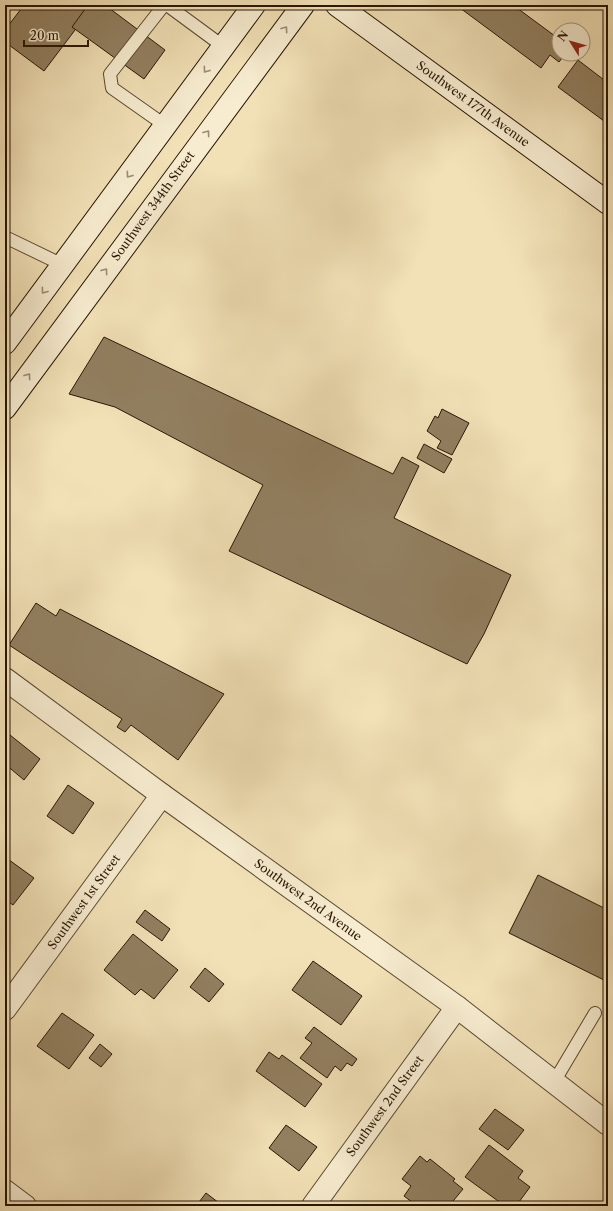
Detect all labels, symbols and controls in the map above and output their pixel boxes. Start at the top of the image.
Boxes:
scale bar [24,22,88,48]
north arrow [551,22,591,62]
one-way arrow [280,26,287,33]
text: 20 m [30,28,59,43]
text: N [555,28,572,44]
street label: Southwest 177th Avenue [414,57,533,150]
one-way arrow [204,66,211,73]
one-way arrow [203,130,210,137]
street label: Southwest 344th Street [108,147,198,263]
one-way arrow [127,170,134,177]
one-way arrow [100,269,107,276]
one-way arrow [42,286,49,293]
one-way arrow [23,373,31,380]
street label: Southwest 1st Street [44,851,124,952]
street label: Southwest 2nd Avenue [252,855,365,944]
street label: Southwest 2nd Street [343,1052,427,1159]

